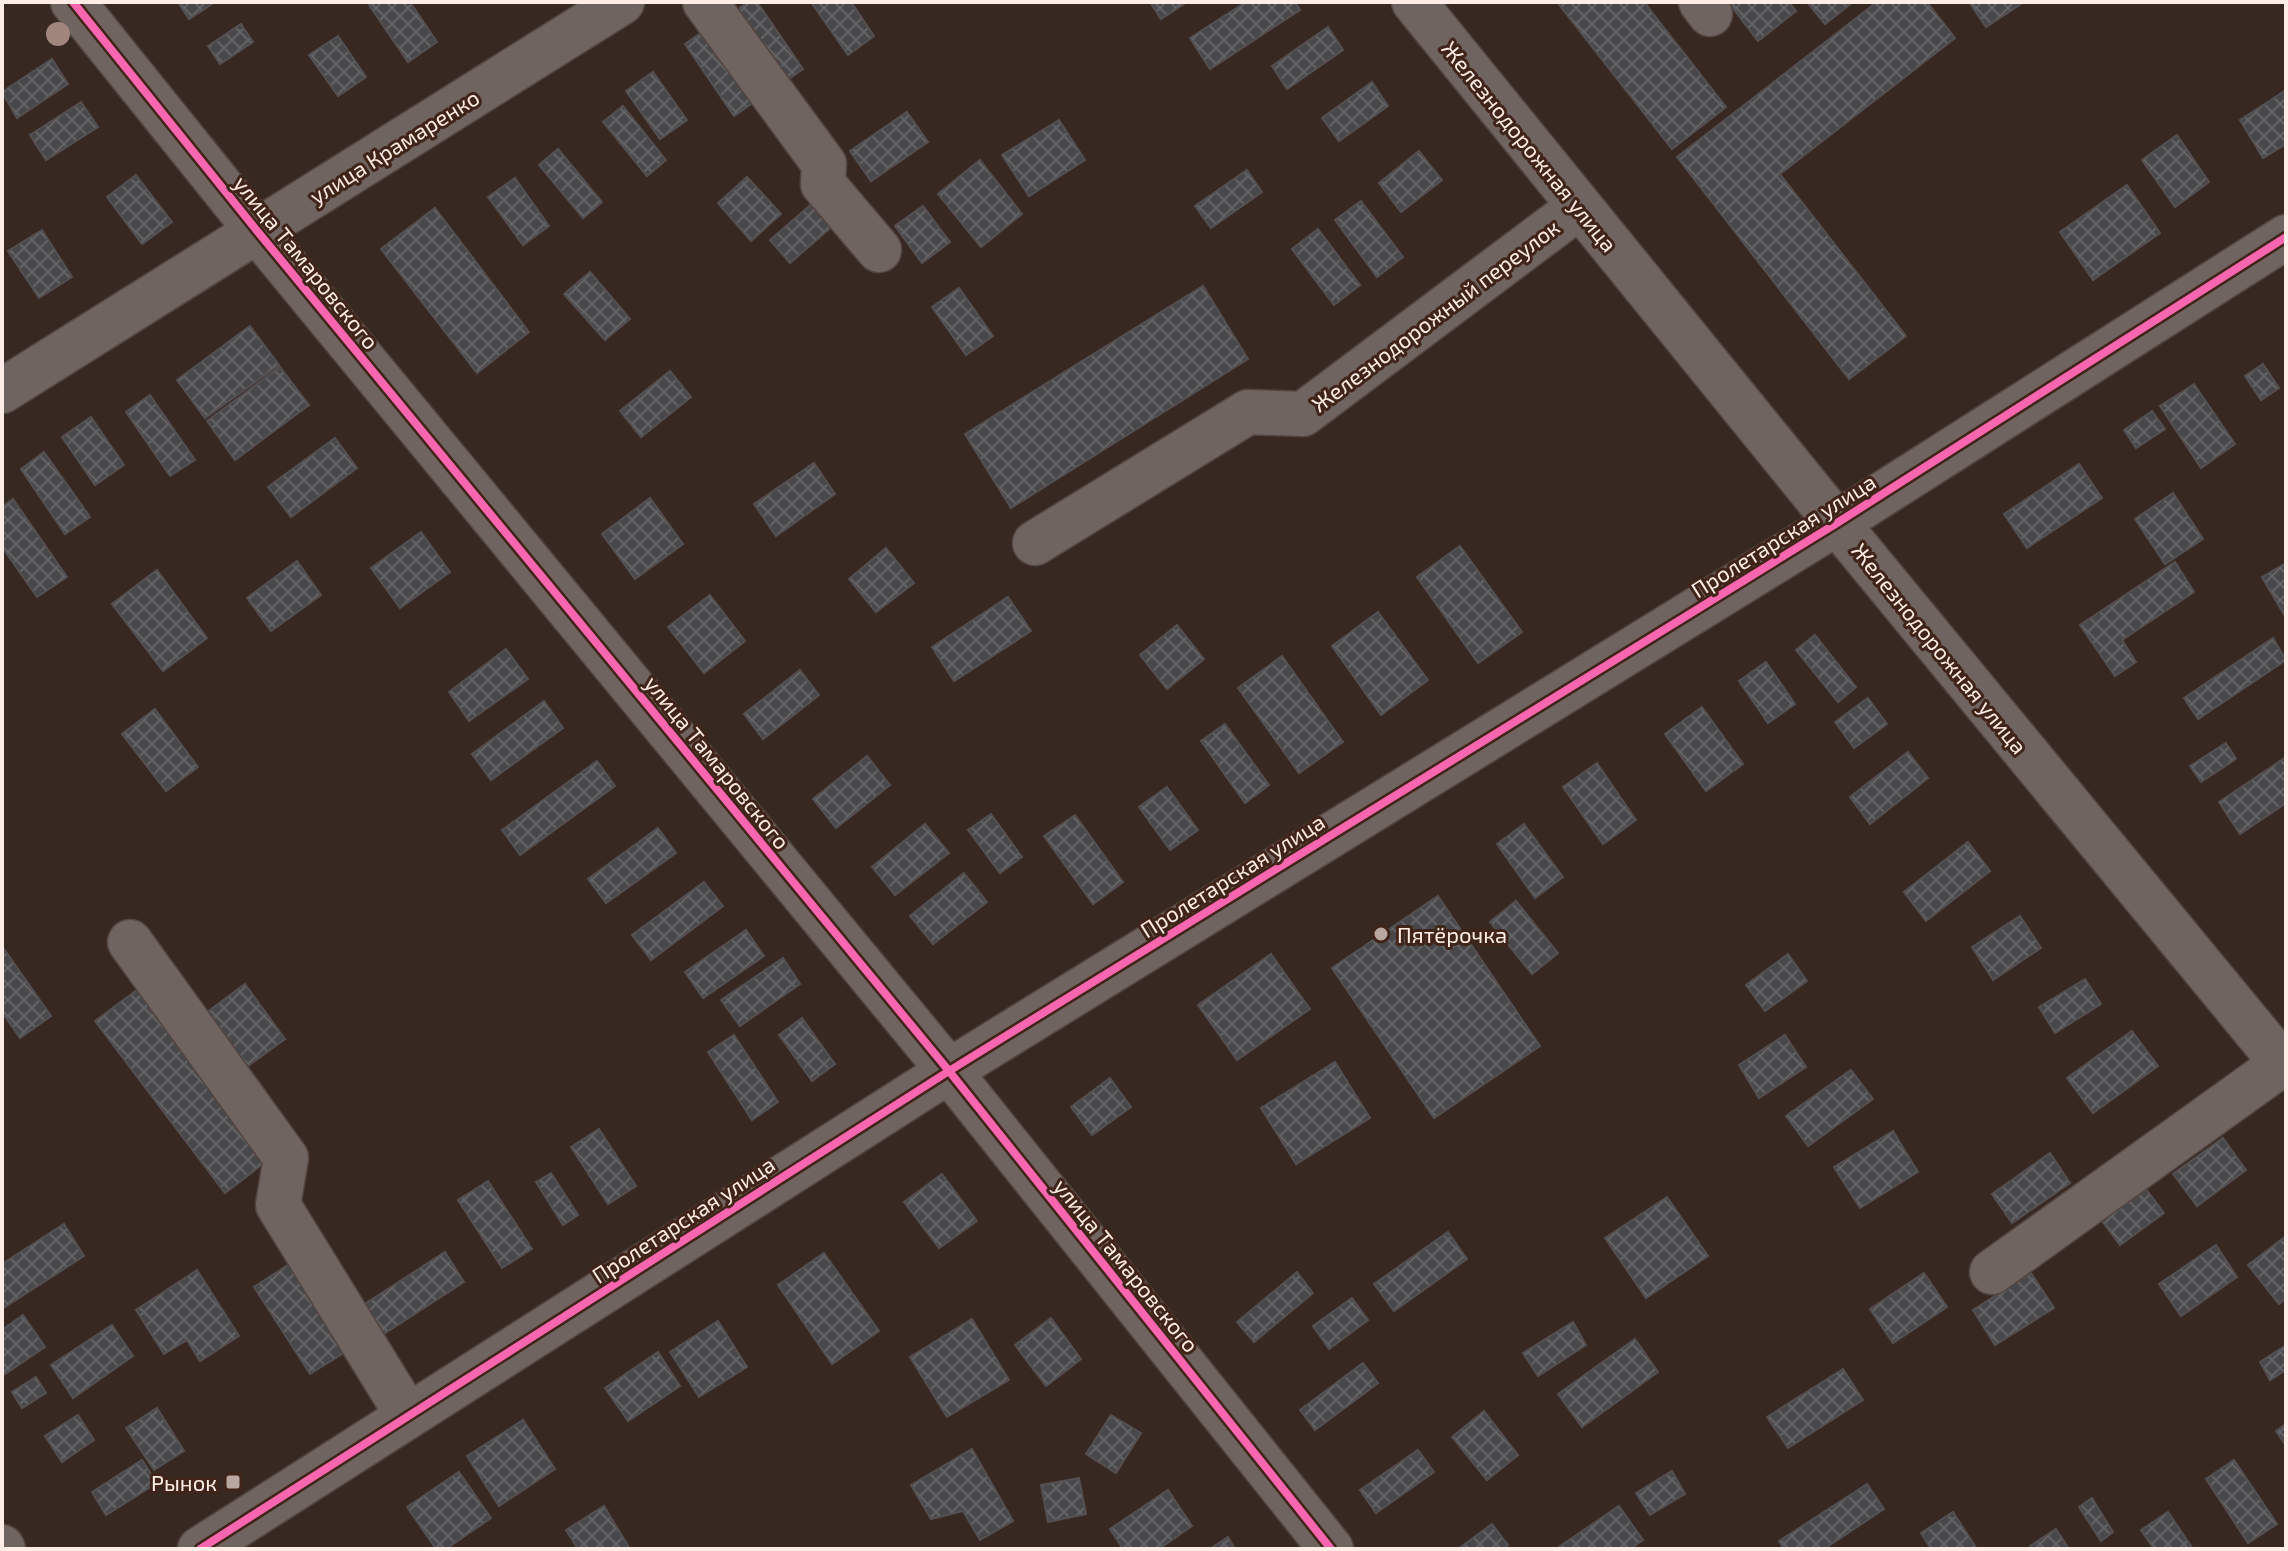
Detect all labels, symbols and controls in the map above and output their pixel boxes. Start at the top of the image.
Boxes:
street label: Железнодорожная улица [1436,36,1623,257]
street label: улица Крамаренко [304,83,484,210]
street label: улица Тамаровского [228,170,385,354]
street label: Железнодорожный переулок [1306,213,1565,417]
street label: Пролетарская улица [1686,468,1881,603]
street label: Железнодорожная улица [1846,538,2033,759]
street label: улица Тамаровского [639,670,796,854]
street label: Пролетарская улица [1135,808,1330,943]
place label: Пятёрочка [1397,921,1507,947]
marker: Пятёрочка [1372,925,1390,943]
street label: Пролетарская улица [587,1150,780,1289]
street label: улица Тамаровского [1048,1173,1205,1357]
place label: Рынок [151,1469,217,1495]
marker: Рынок [224,1473,242,1491]

